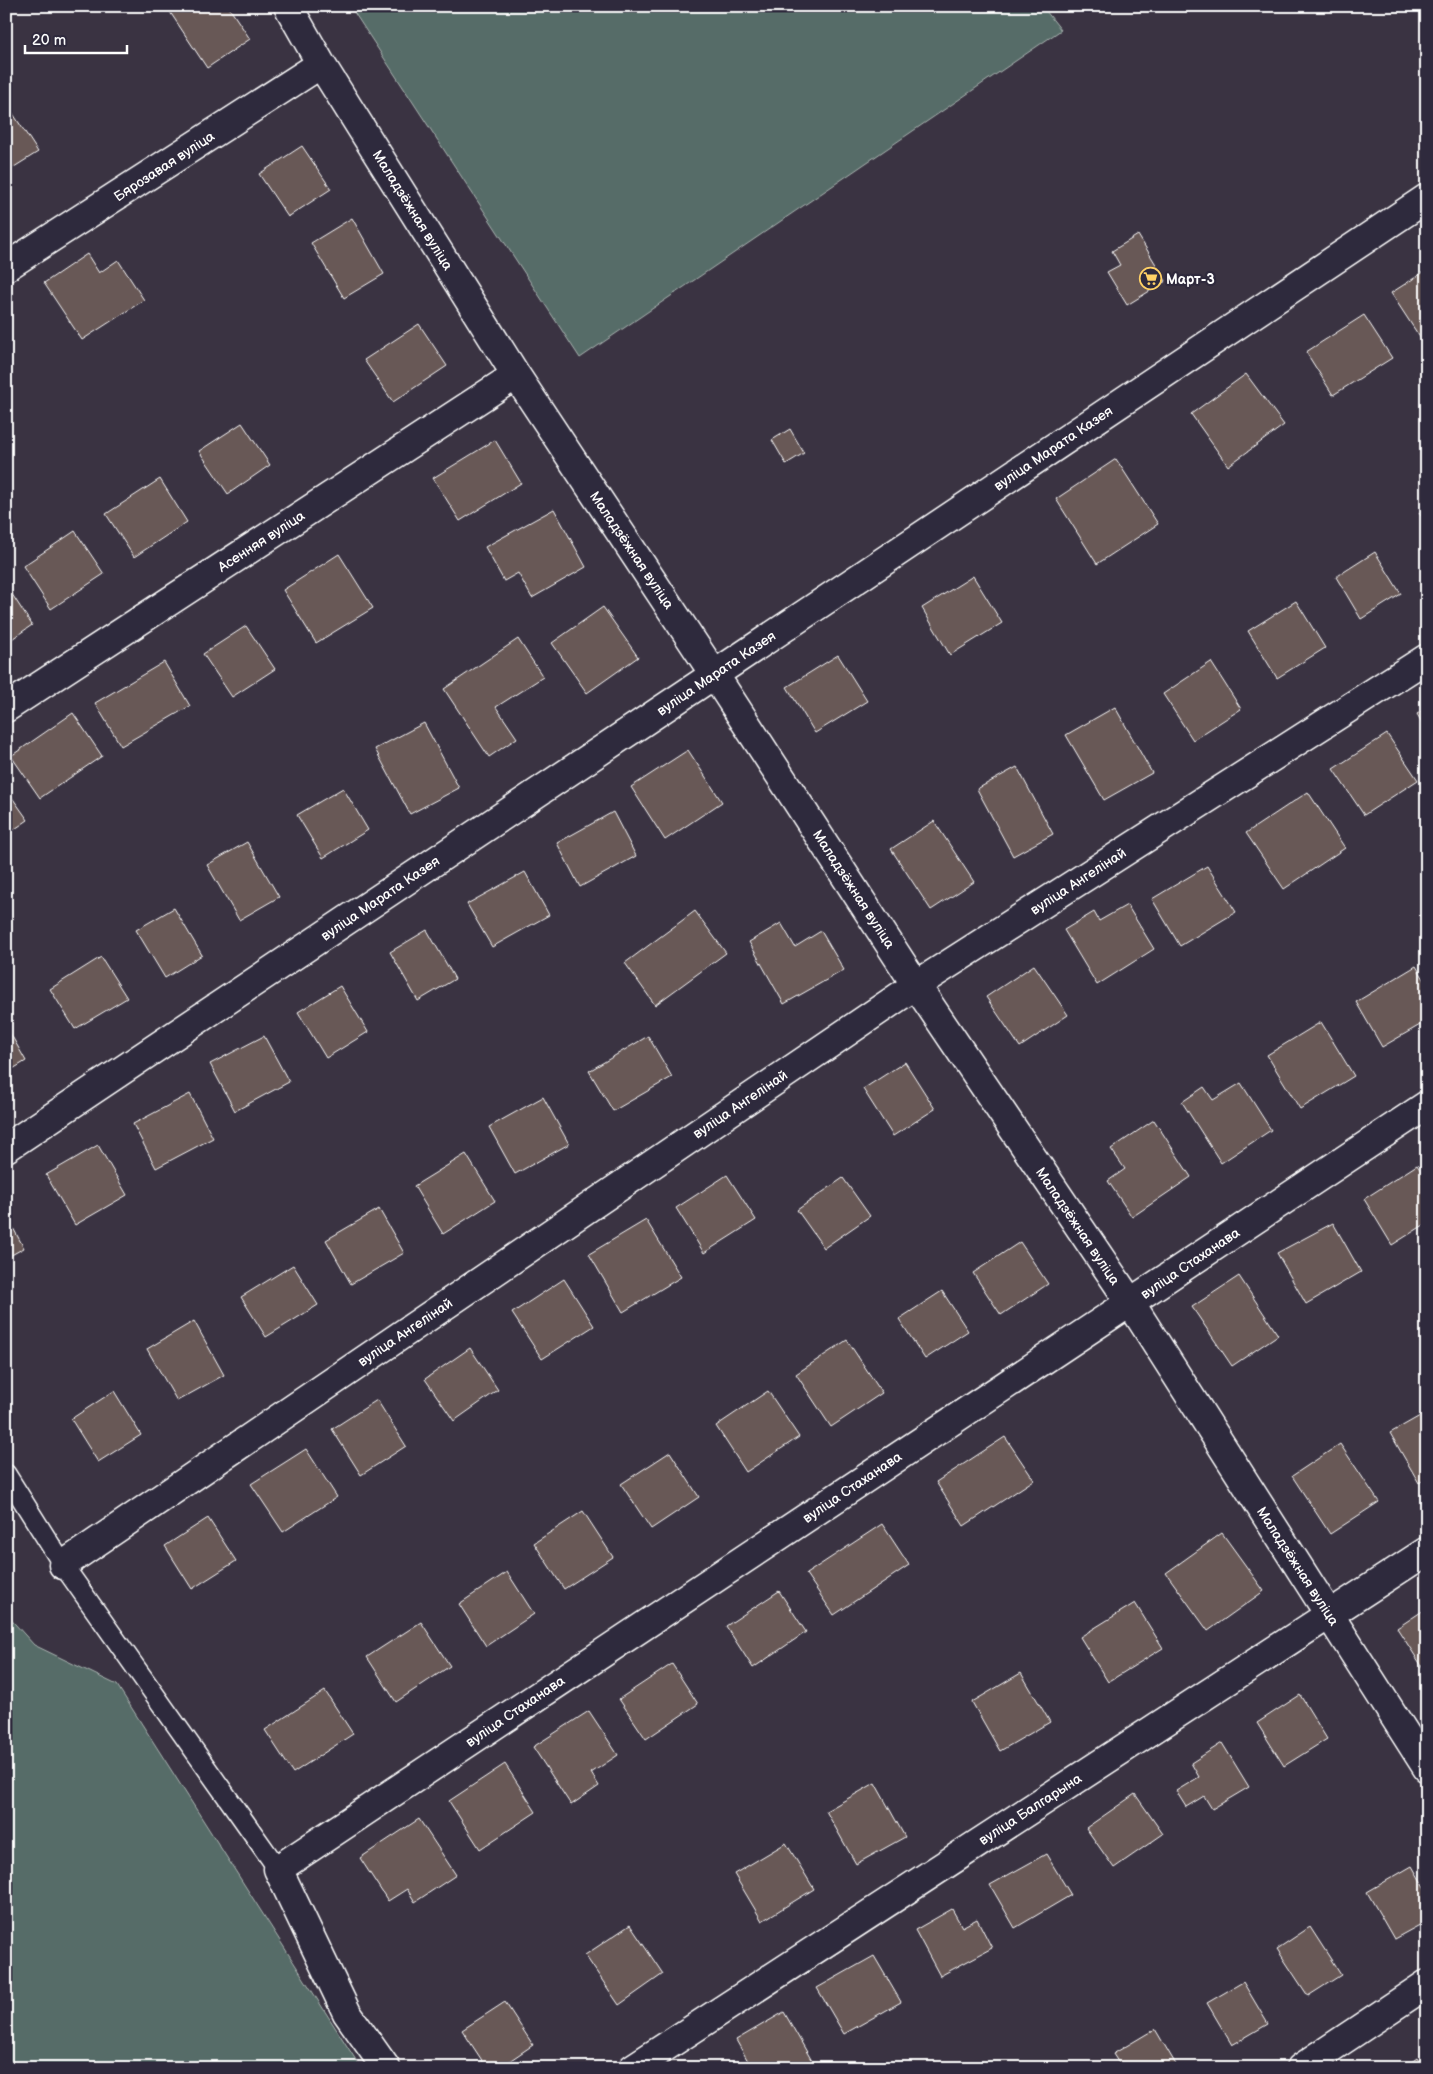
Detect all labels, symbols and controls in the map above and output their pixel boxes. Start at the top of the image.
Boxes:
scale bar [25,22,128,54]
text: 20 m [32,31,66,50]
street label: Бярозавая вуліца [111,127,218,205]
street label: Маладзёжная вуліца [369,147,457,274]
supermarket icon: Март-3 [1138,267,1162,291]
place label: Март-3 [1166,271,1215,288]
street label: вуліца Марата Казея [991,402,1116,494]
street label: Маладзёжная вуліца [586,488,678,613]
street label: Асенняя вуліца [214,507,308,576]
street label: вуліца Марата Казея [654,627,779,719]
street label: Маладзёжная вуліца [809,827,899,953]
street label: вуліца Ангелінай [1027,844,1129,919]
street label: вуліца Марата Казея [318,852,443,944]
street label: вуліца Ангелінай [690,1066,791,1142]
street label: Маладзёжная вуліца [1032,1164,1124,1289]
street label: вуліца Стаханава [1138,1224,1244,1303]
street label: вуліца Ангелінай [355,1294,456,1370]
street label: вуліца Стаханава [800,1448,906,1527]
street label: Маладзёжная вуліца [1253,1504,1343,1630]
street label: вуліца Стаханава [463,1672,569,1751]
street label: вуліца Балгарына [976,1770,1085,1849]

